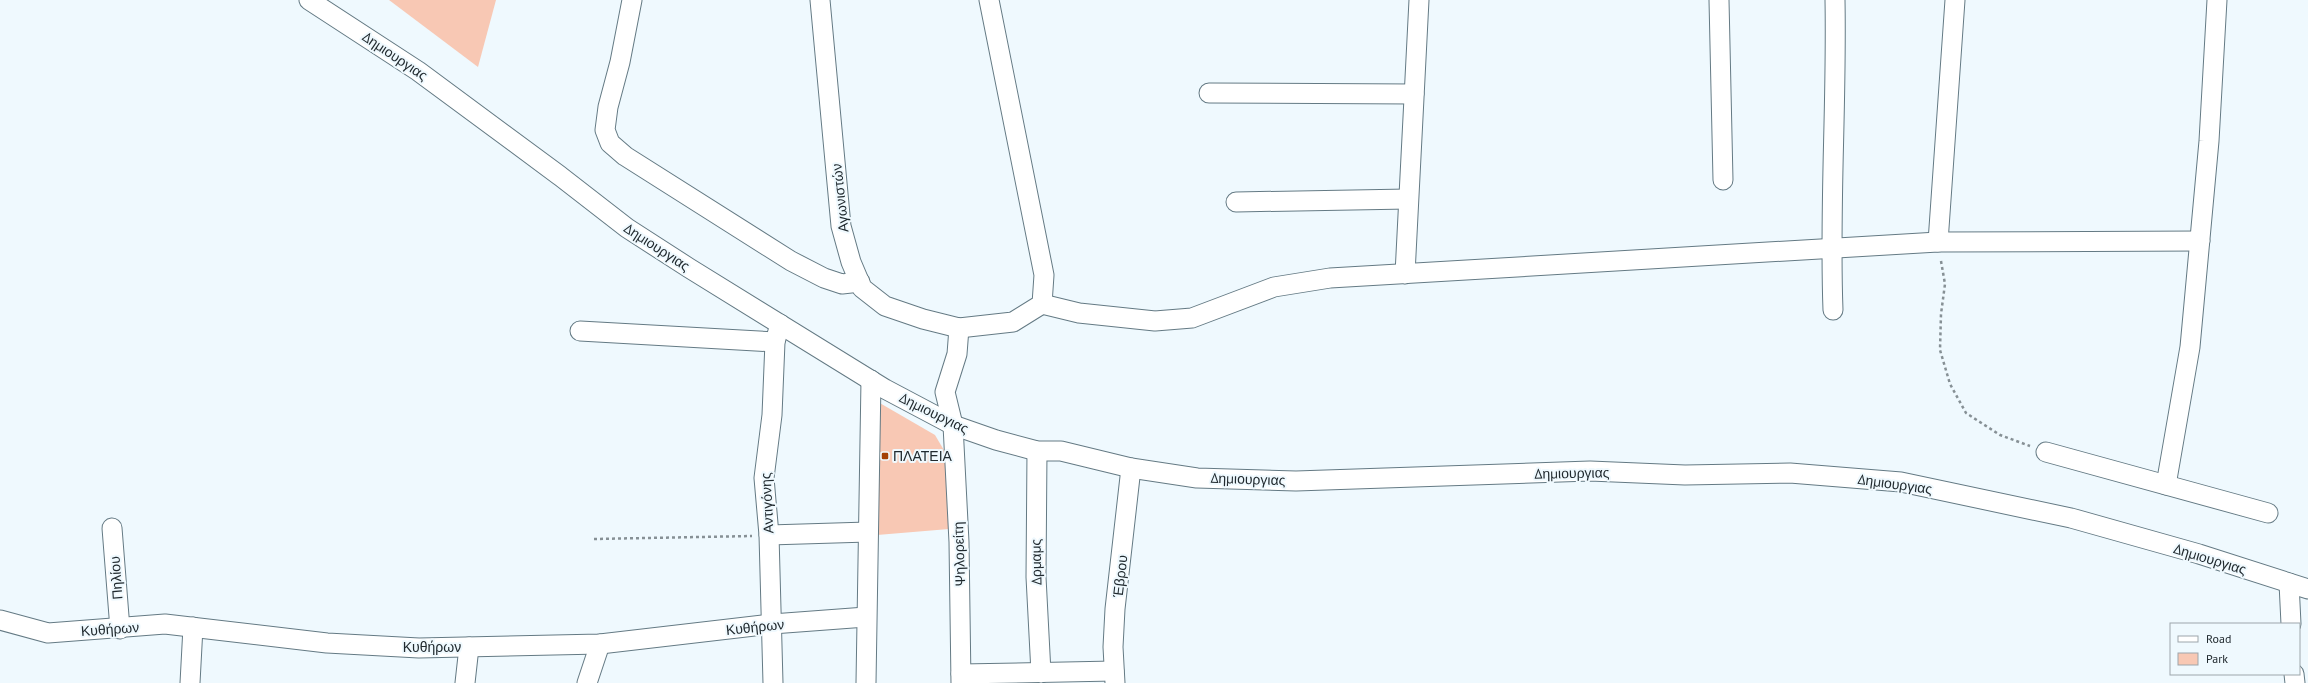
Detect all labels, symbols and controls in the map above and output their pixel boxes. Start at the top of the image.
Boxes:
street label: Δημιουργιας [359,28,431,85]
street label: Αγωνιστών [827,163,853,233]
street label: Δημιουργιας [621,219,694,275]
street label: Δημιουργιας [896,388,972,438]
place label: ΠΛΑΤΕΙΑ [893,447,953,465]
marker: ΠΛΑΤΕΙΑ [880,451,890,461]
street label: Δημιουργιας [1534,463,1610,483]
street label: Δημιουργιας [1210,469,1286,489]
street label: Δημιουργιας [1857,470,1934,498]
street label: Αντιγόνης [756,472,778,534]
street label: Ψηλορείτη [949,521,969,587]
street label: Δρμαμς [1027,538,1045,585]
street label: Δημιουργιας [2172,539,2249,579]
street label: Έβρου [1108,554,1132,599]
street label: Πηλίου [106,556,126,600]
street label: Κυθήρων [725,615,785,639]
street label: Κυθήρων [80,618,140,640]
legend [2170,623,2300,675]
text: Road [2206,631,2231,646]
street label: Κυθήρων [403,638,461,656]
text: Park [2206,651,2228,666]

